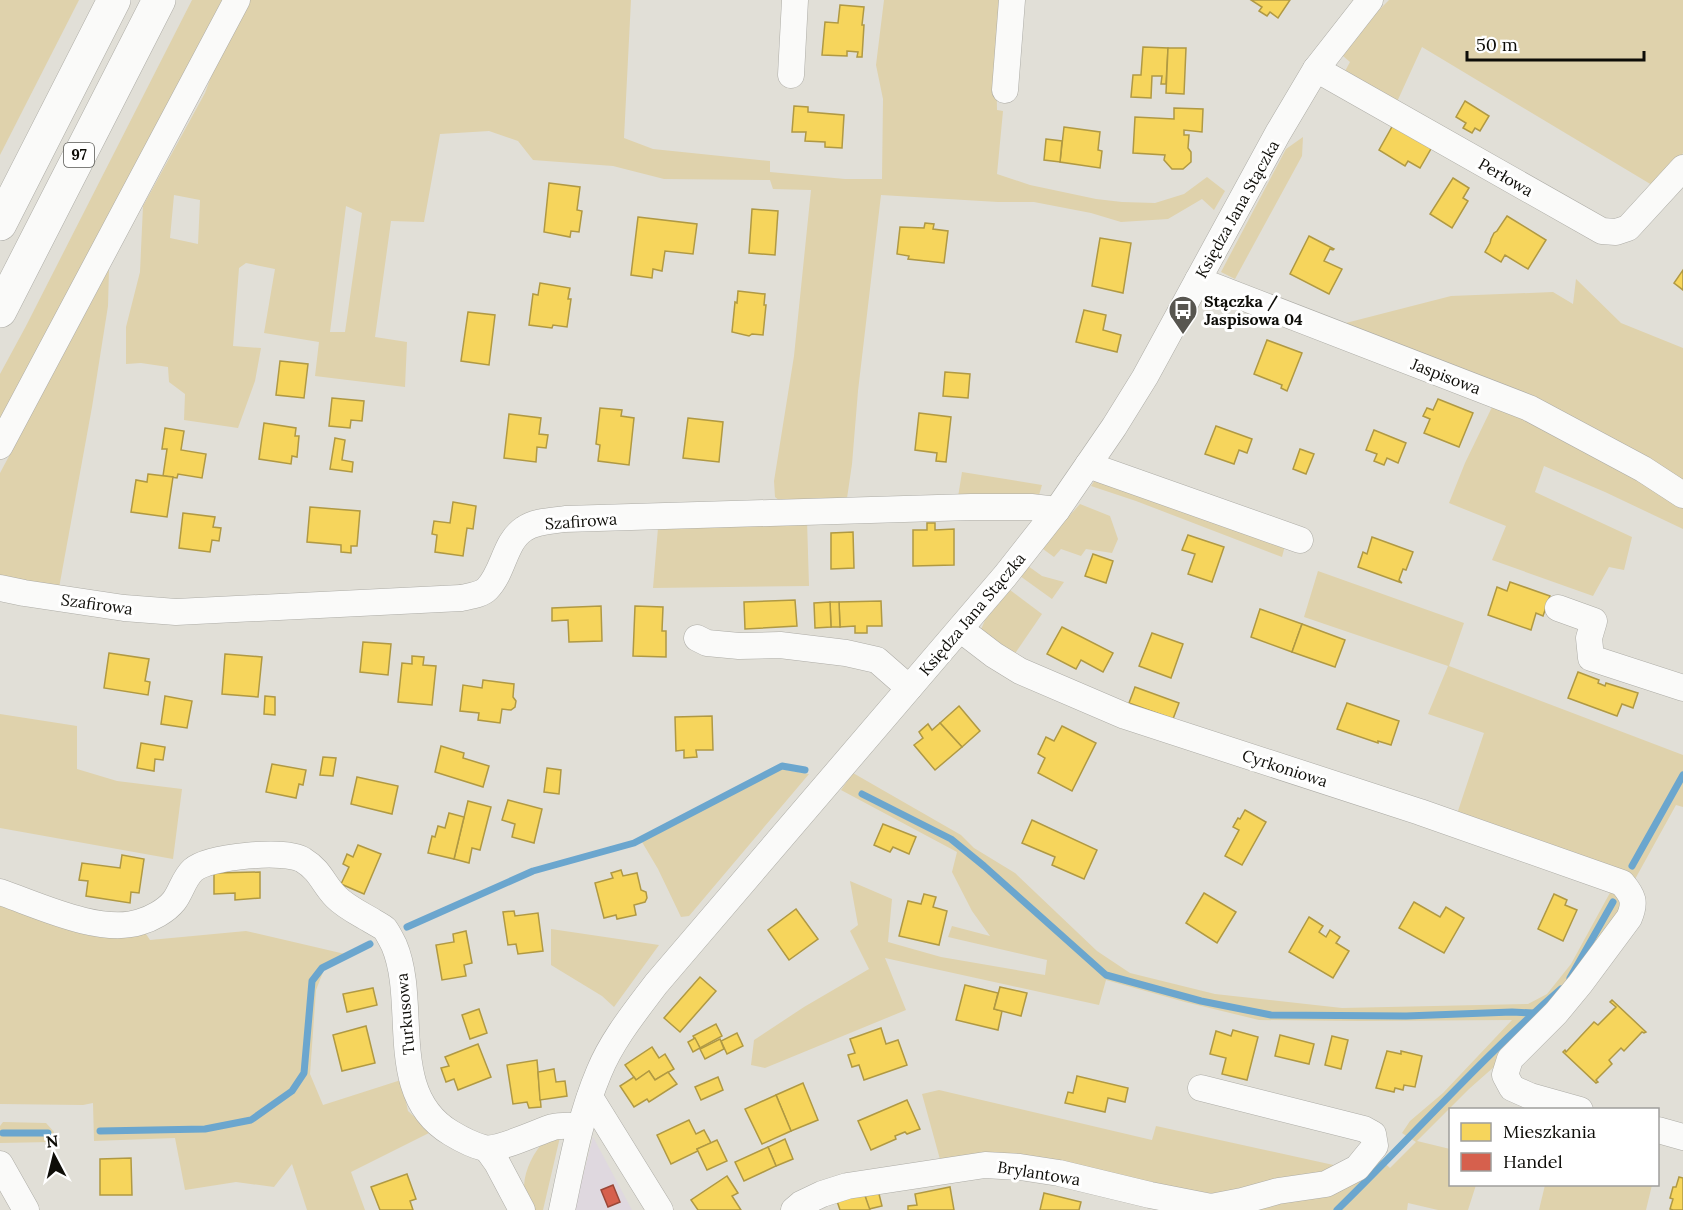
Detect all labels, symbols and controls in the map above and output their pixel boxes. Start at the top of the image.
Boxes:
scale bar [1467,24,1644,62]
text: 50 m [1476,33,1518,56]
street label: Księdza Jana Stączka [1191,136,1283,282]
road number: 97 [64,143,94,167]
street label: Perłowa [1475,153,1537,201]
place label: Stączka / Jaspisowa 04 [1204,291,1303,329]
bus stop icon: Stączka / Jaspisowa 04 [1167,294,1199,336]
street label: Jaspisowa [1407,353,1484,398]
street label: Szafirowa [544,508,618,534]
street label: Księdza Jana Stączka [915,548,1029,680]
street label: Szafirowa [60,589,134,619]
street label: Cyrkoniowa [1240,745,1330,791]
street label: Turkusowa [391,972,419,1056]
legend [1449,1108,1659,1186]
text: Mieszkania [1503,1120,1596,1143]
north arrow [24,1126,84,1186]
text: N [45,1130,60,1152]
text: Handel [1503,1150,1563,1173]
street label: Brylantowa [996,1157,1082,1189]

